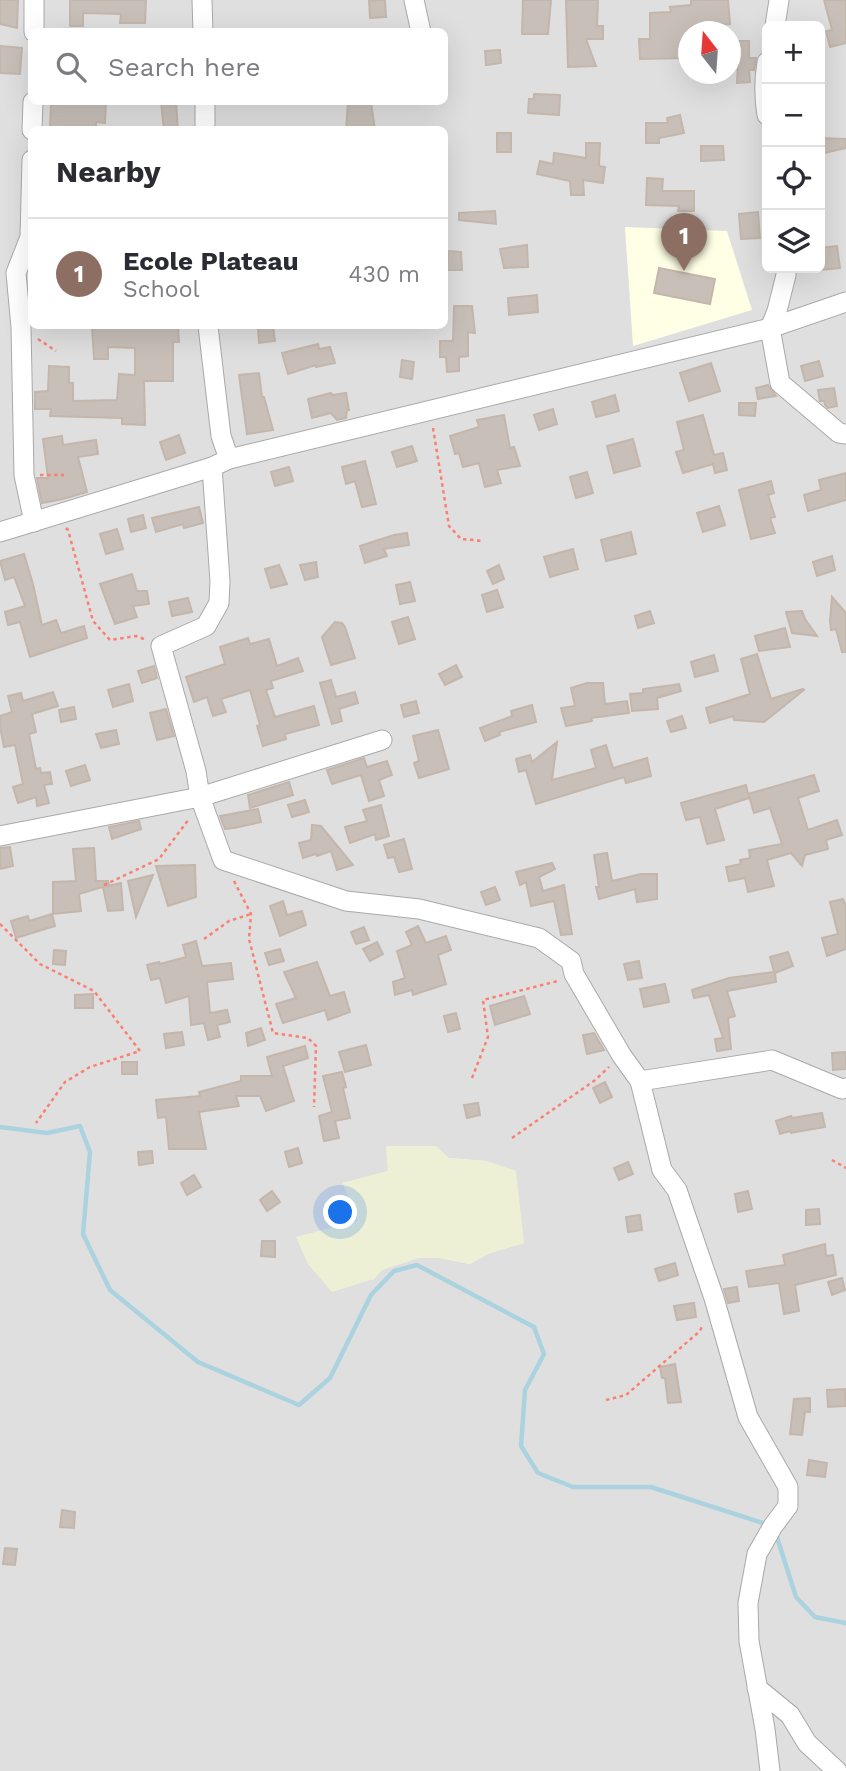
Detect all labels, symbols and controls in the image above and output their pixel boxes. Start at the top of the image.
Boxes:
north arrow [678,21,741,84]
map controls [762,21,825,273]
button: + [762,21,825,84]
search box [28,28,448,105]
icon: search [52,48,90,86]
text: Search here [108,52,260,82]
button: − [762,84,825,147]
button: locate [762,147,825,210]
text: Nearby [56,154,161,189]
button: layers [762,210,825,273]
pin: 1 [661,213,707,271]
text: Ecole Plateau [123,246,299,276]
text: 1 [74,261,84,288]
text: 430 m [348,261,420,288]
text: School [123,276,200,303]
your location [323,1195,357,1229]

